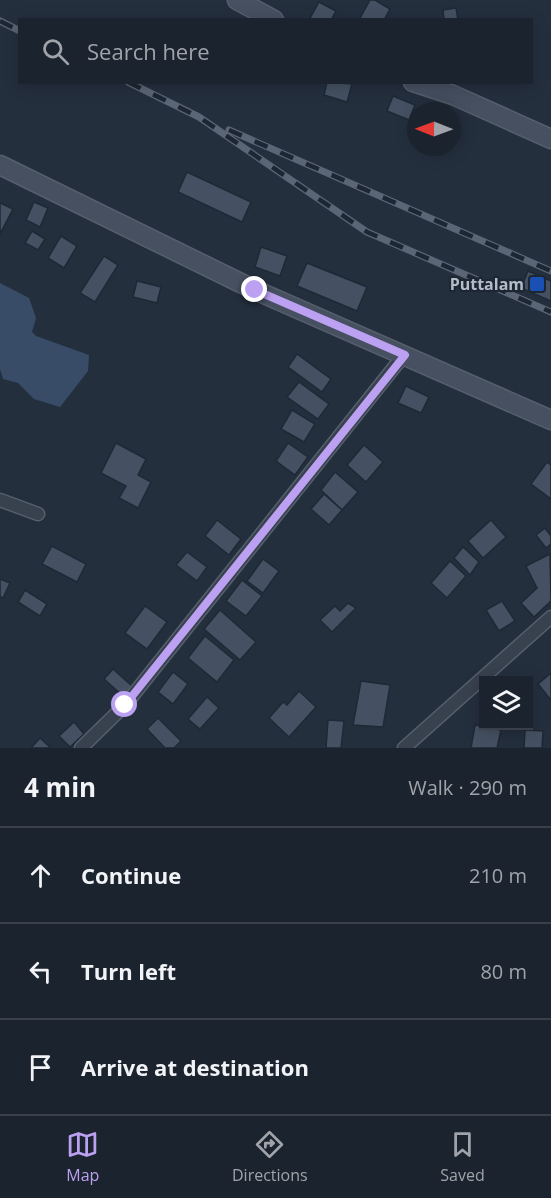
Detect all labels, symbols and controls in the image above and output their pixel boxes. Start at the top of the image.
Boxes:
search box [18,18,533,84]
icon: search [39,35,72,68]
text: Search here [87,36,210,66]
north arrow [407,102,461,156]
place label: Puttalam [450,273,524,295]
marker: Puttalam [528,275,546,293]
route end [241,276,267,302]
map controls [479,676,533,730]
button: layers [479,676,533,730]
route start [111,691,137,717]
text: 4 min [24,769,96,805]
text: Walk · 290 m [408,774,527,801]
icon: ahead [24,859,57,892]
text: Continue [81,860,181,890]
text: 210 m [469,862,527,889]
icon: left [24,955,57,988]
text: Turn left [81,956,176,986]
text: 80 m [480,958,527,985]
icon: arrive [24,1051,57,1084]
text: Arrive at destination [81,1052,309,1082]
tab: Map [66,1128,99,1186]
tab: Directions [232,1128,308,1186]
tab: Saved [440,1128,485,1186]

